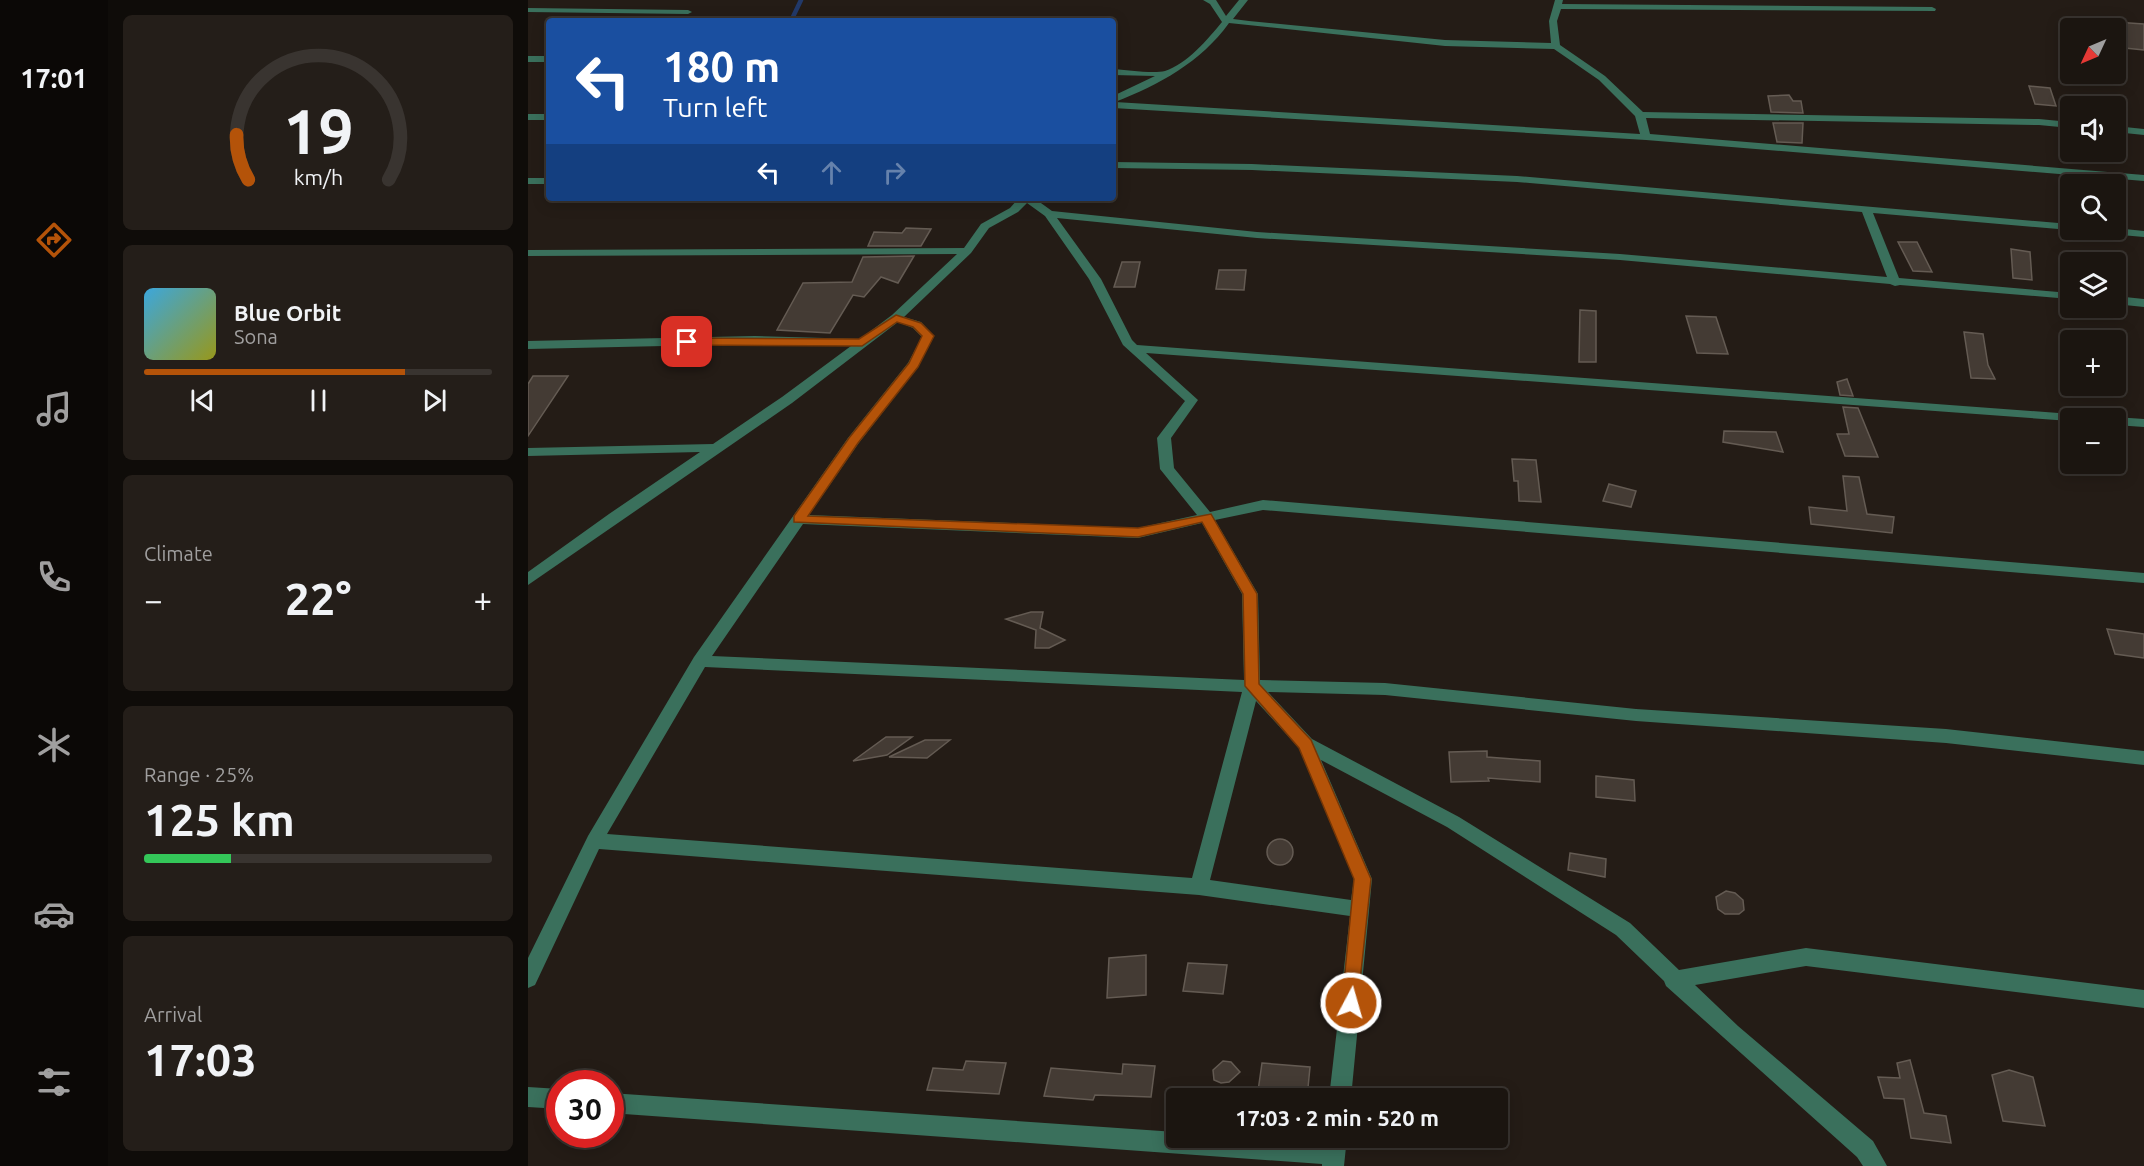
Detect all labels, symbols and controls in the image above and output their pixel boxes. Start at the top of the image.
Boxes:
north arrow [2060,18,2126,84]
map controls [2060,18,2126,474]
icon: left [564,42,642,120]
text: 180 m [663,43,780,90]
text: 17:01 [20,63,88,93]
text: Turn left [663,92,767,122]
text: 19 [283,96,353,166]
button: sound [2060,96,2126,162]
icon: left [752,156,785,189]
icon: ahead [815,156,848,189]
icon: right [878,156,911,189]
text: km/h [293,165,343,189]
button: search [2060,174,2126,240]
icon: directions [33,219,75,261]
button: layers [2060,252,2126,318]
text: Blue Orbit [234,300,341,325]
pin [661,316,712,367]
text: Sona [234,325,278,348]
icon: arrive [670,325,703,358]
button: + [2060,330,2126,396]
icon: previous [186,384,219,417]
icon: pause [302,384,335,417]
icon: next [418,384,451,417]
icon: music [33,388,75,430]
button: − [2060,408,2126,474]
text: Climate [144,542,213,565]
icon: phone [33,556,75,598]
text: 22° [285,573,351,624]
text: − [144,581,163,618]
text: + [473,581,492,618]
icon: climate [33,724,75,766]
text: Range · 25% [144,763,254,786]
text: 125 km [144,794,295,845]
icon: car [33,893,75,935]
position arrow [1319,971,1383,1035]
text: Arrival [144,1003,202,1026]
text: 17:03 [144,1034,257,1085]
icon: filters [33,1061,75,1103]
speed limit sign: 30 [546,1070,624,1148]
text: 17:03 · 2 min · 520 m [1235,1105,1439,1130]

